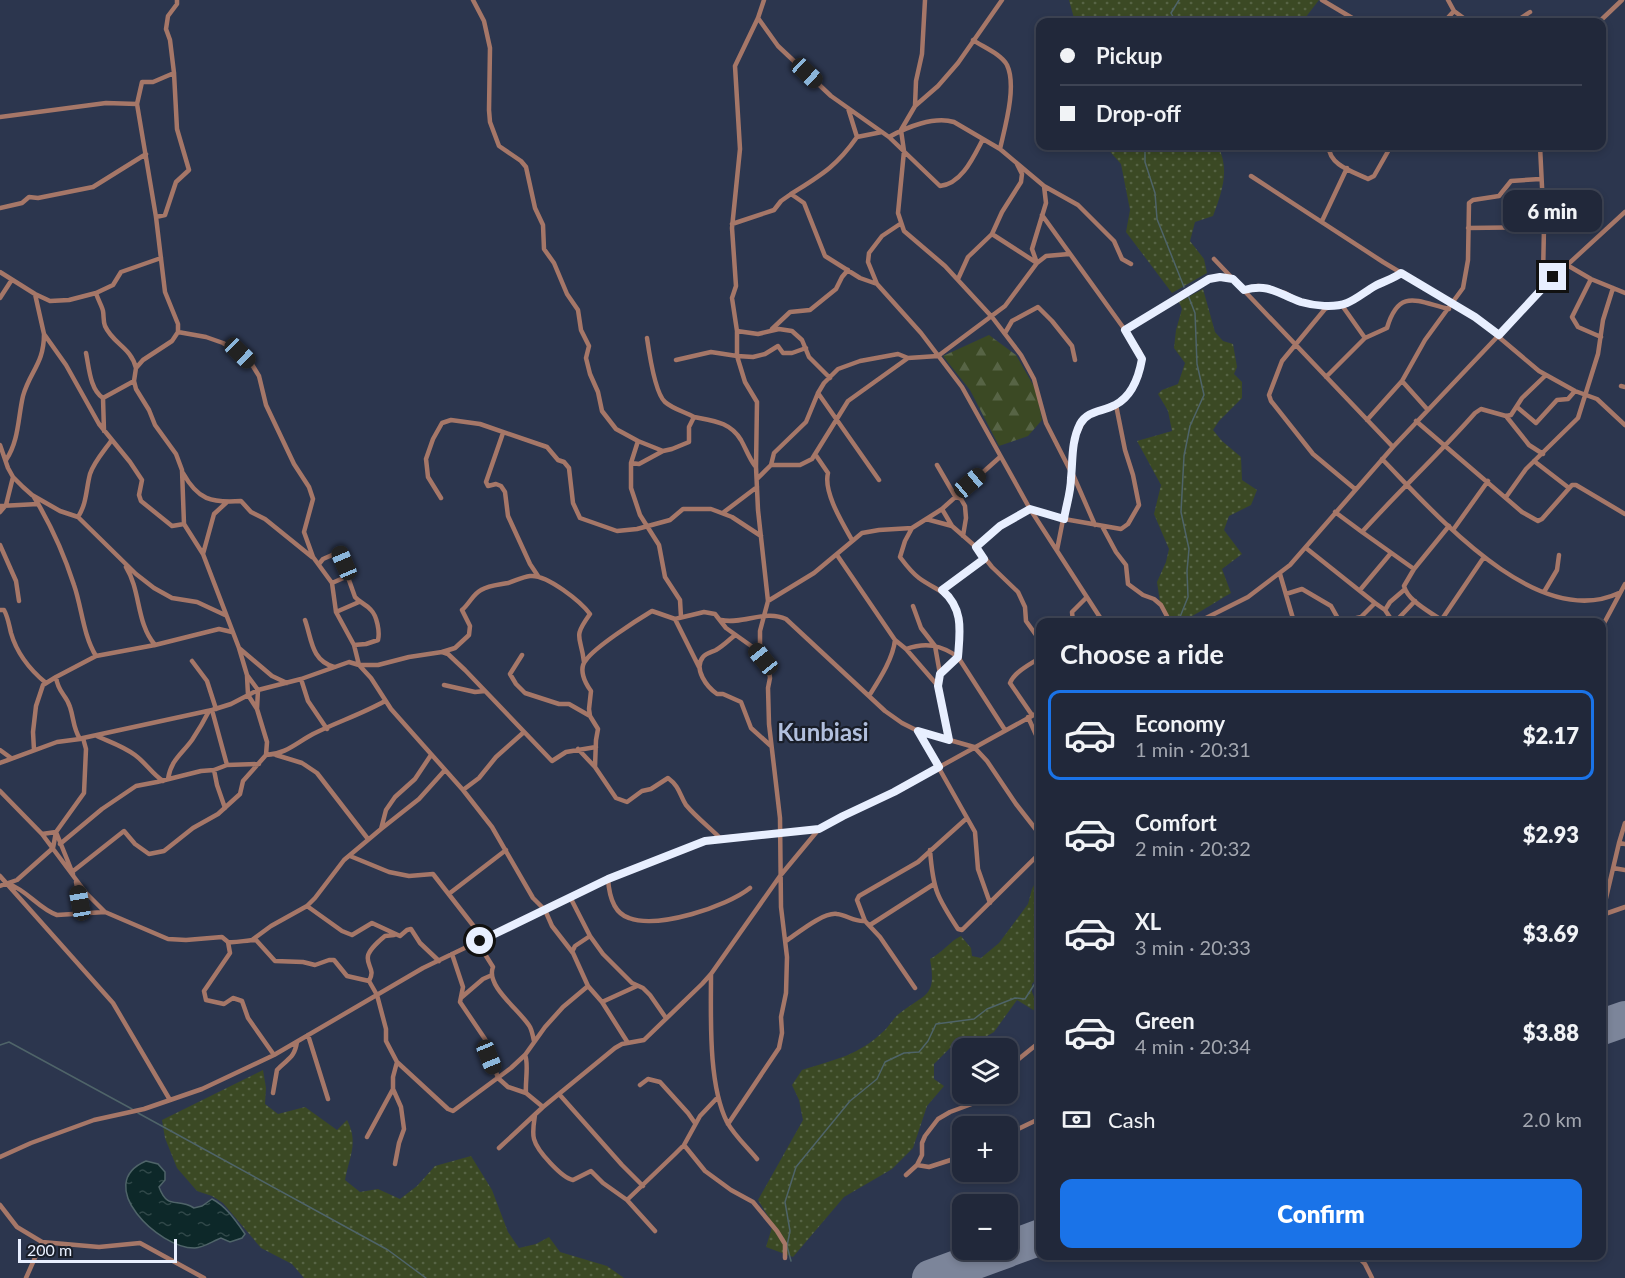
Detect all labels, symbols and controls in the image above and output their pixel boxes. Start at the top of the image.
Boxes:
text: Pickup [1096,42,1162,69]
car [788,54,826,92]
text: Drop-off [1096,100,1181,127]
callout: 6 min [1504,190,1602,232]
text: 6 min [1528,199,1577,223]
route end [1539,263,1566,290]
car [221,334,259,372]
car [950,465,990,501]
car [329,543,359,583]
text: Choose a ride [1060,637,1224,670]
car [745,639,781,679]
icon: car [1063,708,1117,762]
text: Economy [1135,710,1225,737]
district label: Kunbiasi [777,717,869,746]
text: $2.17 [1523,722,1579,749]
text: 1 min · 20:31 [1135,737,1251,761]
icon: car [1063,807,1117,861]
text: Comfort [1135,809,1217,836]
text: $2.93 [1523,821,1579,848]
text: 2 min · 20:32 [1135,836,1251,860]
car [68,884,92,922]
icon: car [1063,906,1117,960]
text: XL [1135,908,1161,935]
text: $3.69 [1523,920,1579,947]
route start [466,927,493,954]
text: 3 min · 20:33 [1135,935,1251,959]
icon: car [1063,1005,1117,1059]
text: Green [1135,1007,1195,1034]
text: $3.88 [1523,1019,1579,1046]
text: 4 min · 20:34 [1135,1034,1251,1058]
car [474,1037,504,1077]
map controls [952,1038,1018,1260]
button: layers [952,1038,1018,1104]
icon: cash [1060,1103,1093,1136]
text: Cash [1108,1106,1155,1133]
text: 2.0 km [1522,1107,1582,1131]
button: + [952,1116,1018,1182]
button: Confirm [1060,1179,1582,1248]
button: − [952,1194,1018,1260]
scale bar [18,1236,177,1264]
text: 200 m [27,1240,72,1259]

